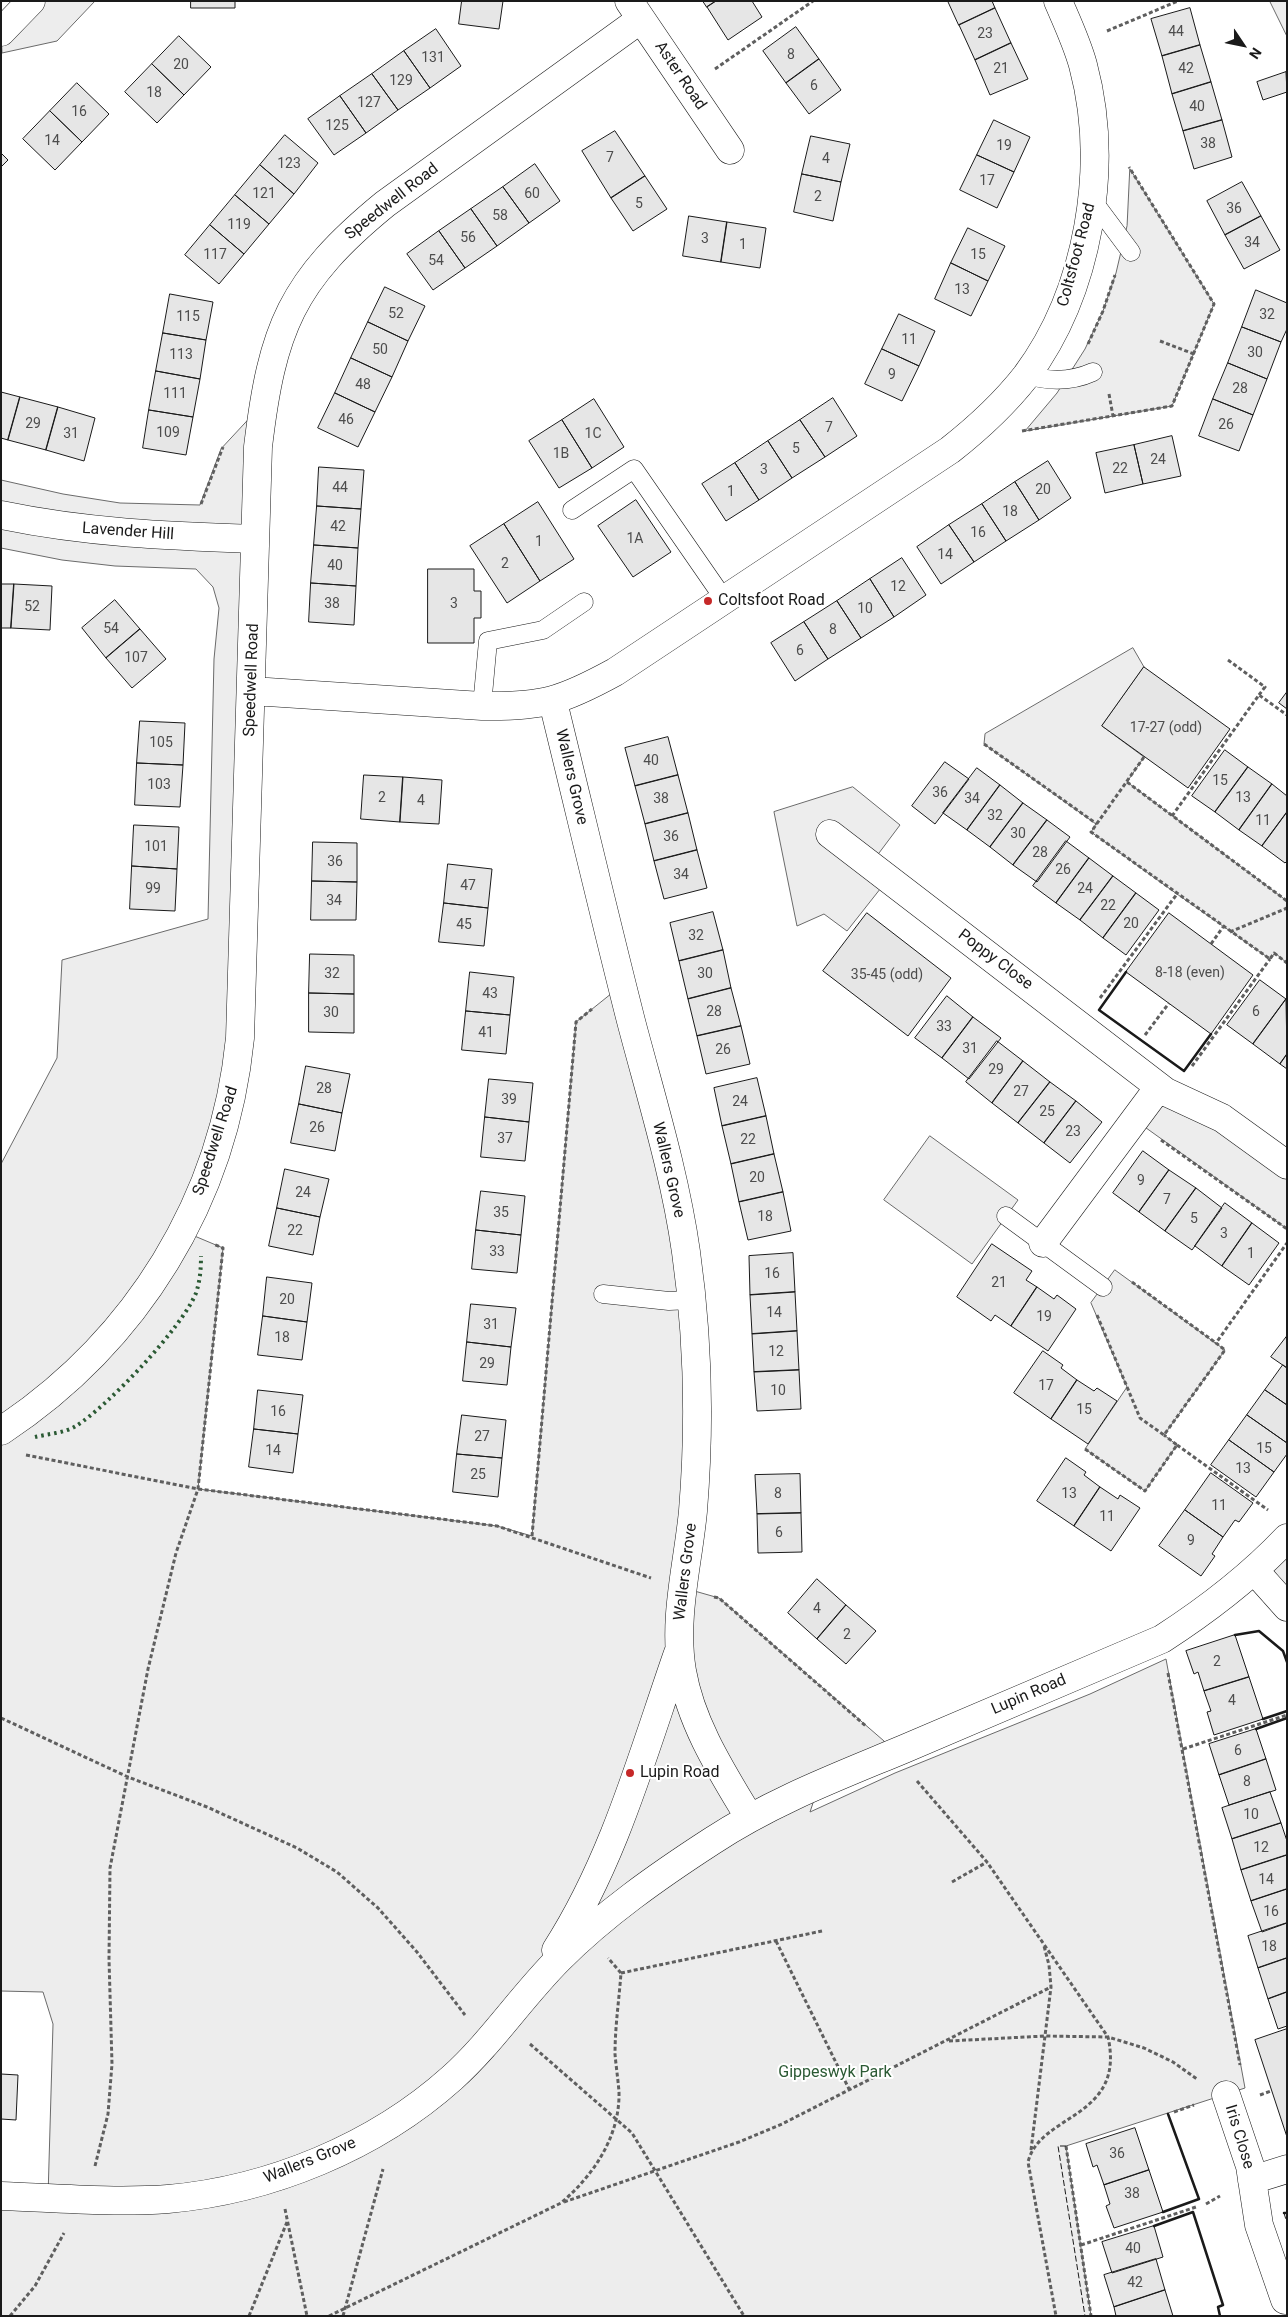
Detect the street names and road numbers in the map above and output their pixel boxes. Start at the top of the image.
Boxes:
street label: Aster Road [650,38,710,114]
street label: Speedwell Road [341,160,443,244]
street label: Coltsfoot Road [1054,201,1100,309]
street label: Lavender Hill [81,519,175,545]
street label: Speedwell Road [240,623,264,737]
street label: Wallers Grove [551,727,591,827]
street label: Poppy Close [954,926,1036,994]
street label: Speedwell Road [189,1084,243,1198]
street label: Wallers Grove [648,1120,688,1220]
street label: Wallers Grove [671,1522,701,1622]
street label: Lupin Road [989,1671,1069,1719]
street label: Iris Close [1220,2103,1258,2171]
street label: Wallers Grove [261,2134,359,2188]

